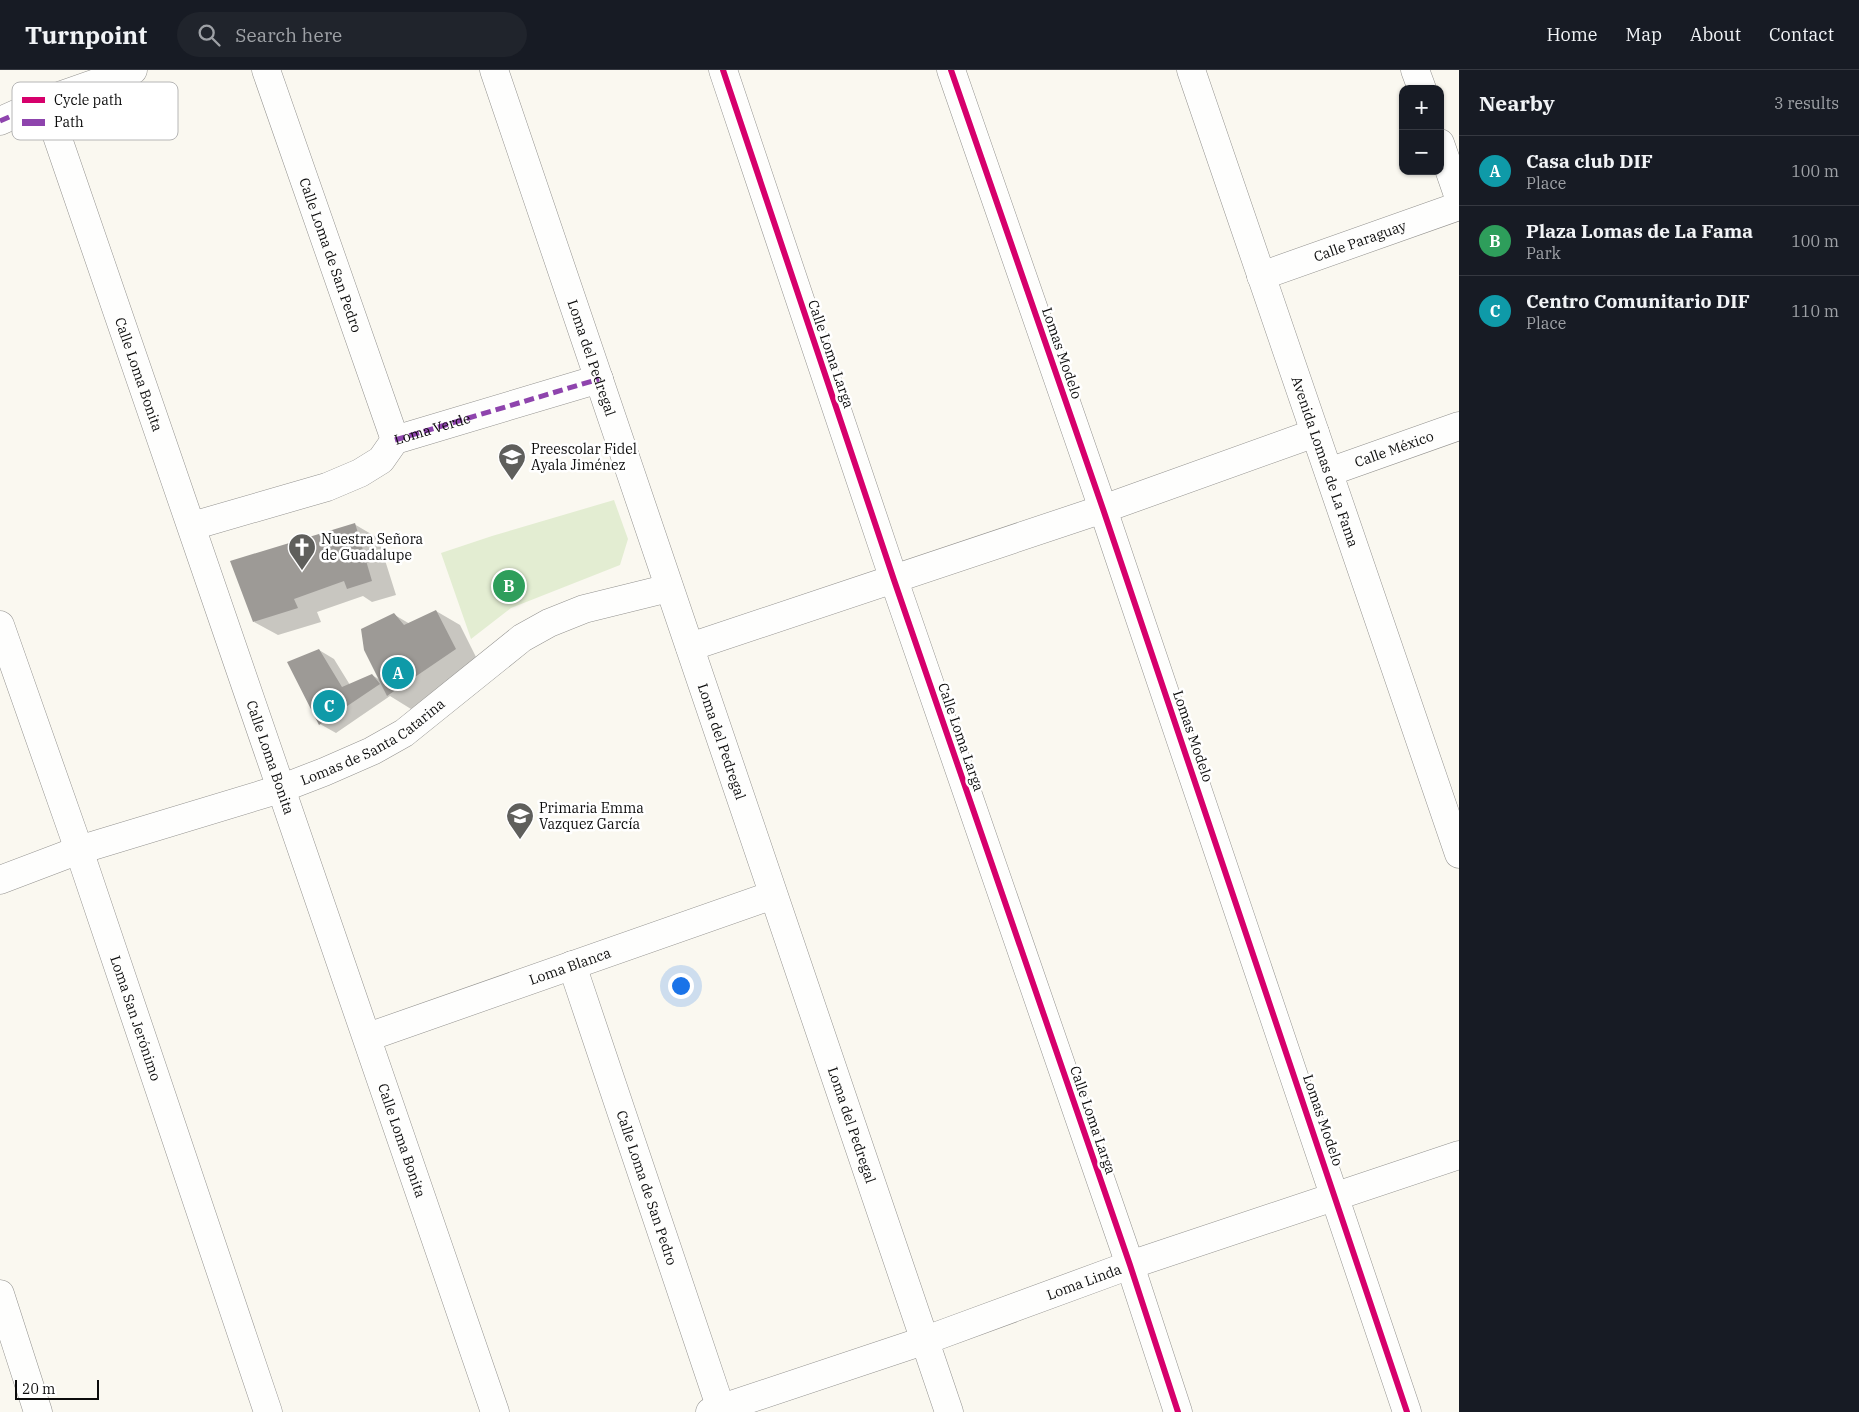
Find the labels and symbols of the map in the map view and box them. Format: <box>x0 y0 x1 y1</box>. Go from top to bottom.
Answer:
legend <box>12 82 178 140</box>
text: Cycle path <box>54 91 123 109</box>
text: Path <box>54 113 84 131</box>
street label: Calle Loma de San Pedro <box>295 175 366 335</box>
street label: Calle Paraguay <box>1311 216 1409 266</box>
street label: Loma del Pedregal <box>564 297 620 418</box>
street label: Calle Loma Larga <box>804 297 858 411</box>
street label: Lomas Modelo <box>1038 305 1086 401</box>
street label: Calle Loma Bonita <box>111 315 167 434</box>
street label: Avenida Lomas de La Fama <box>1287 374 1363 550</box>
street label: Loma Verde <box>392 409 473 449</box>
street label: Calle México <box>1352 427 1436 471</box>
place label: Preescolar Fidel Ayala Jiménez <box>531 440 637 474</box>
school or university icon: Preescolar Fidel Ayala Jiménez <box>497 442 527 481</box>
place label: Nuestra Señora de Guadalupe <box>321 530 424 564</box>
church icon: Nuestra Señora de Guadalupe <box>287 532 317 571</box>
pin: B <box>493 567 525 605</box>
pin: A <box>382 654 414 692</box>
street label: Calle Loma Larga <box>934 680 988 794</box>
street label: Loma del Pedregal <box>694 681 750 802</box>
pin: C <box>313 687 345 725</box>
street label: Lomas Modelo <box>1169 688 1217 784</box>
street label: Lomas de Santa Catarina <box>296 694 448 788</box>
street label: Calle Loma Bonita <box>242 698 298 817</box>
place label: Primaria Emma Vazquez García <box>539 799 644 833</box>
school or university icon: Primaria Emma Vazquez García <box>505 801 535 840</box>
street label: Loma Blanca <box>527 943 614 989</box>
street label: Loma San Jerónimo <box>106 953 165 1083</box>
your location <box>668 973 694 999</box>
street label: Calle Loma Larga <box>1066 1063 1120 1177</box>
street label: Loma del Pedregal <box>824 1064 880 1186</box>
street label: Lomas Modelo <box>1299 1072 1347 1168</box>
street label: Calle Loma Bonita <box>374 1081 430 1200</box>
street label: Calle Loma de San Pedro <box>612 1108 681 1268</box>
street label: Loma Linda <box>1044 1260 1124 1304</box>
scale bar <box>15 1377 99 1400</box>

